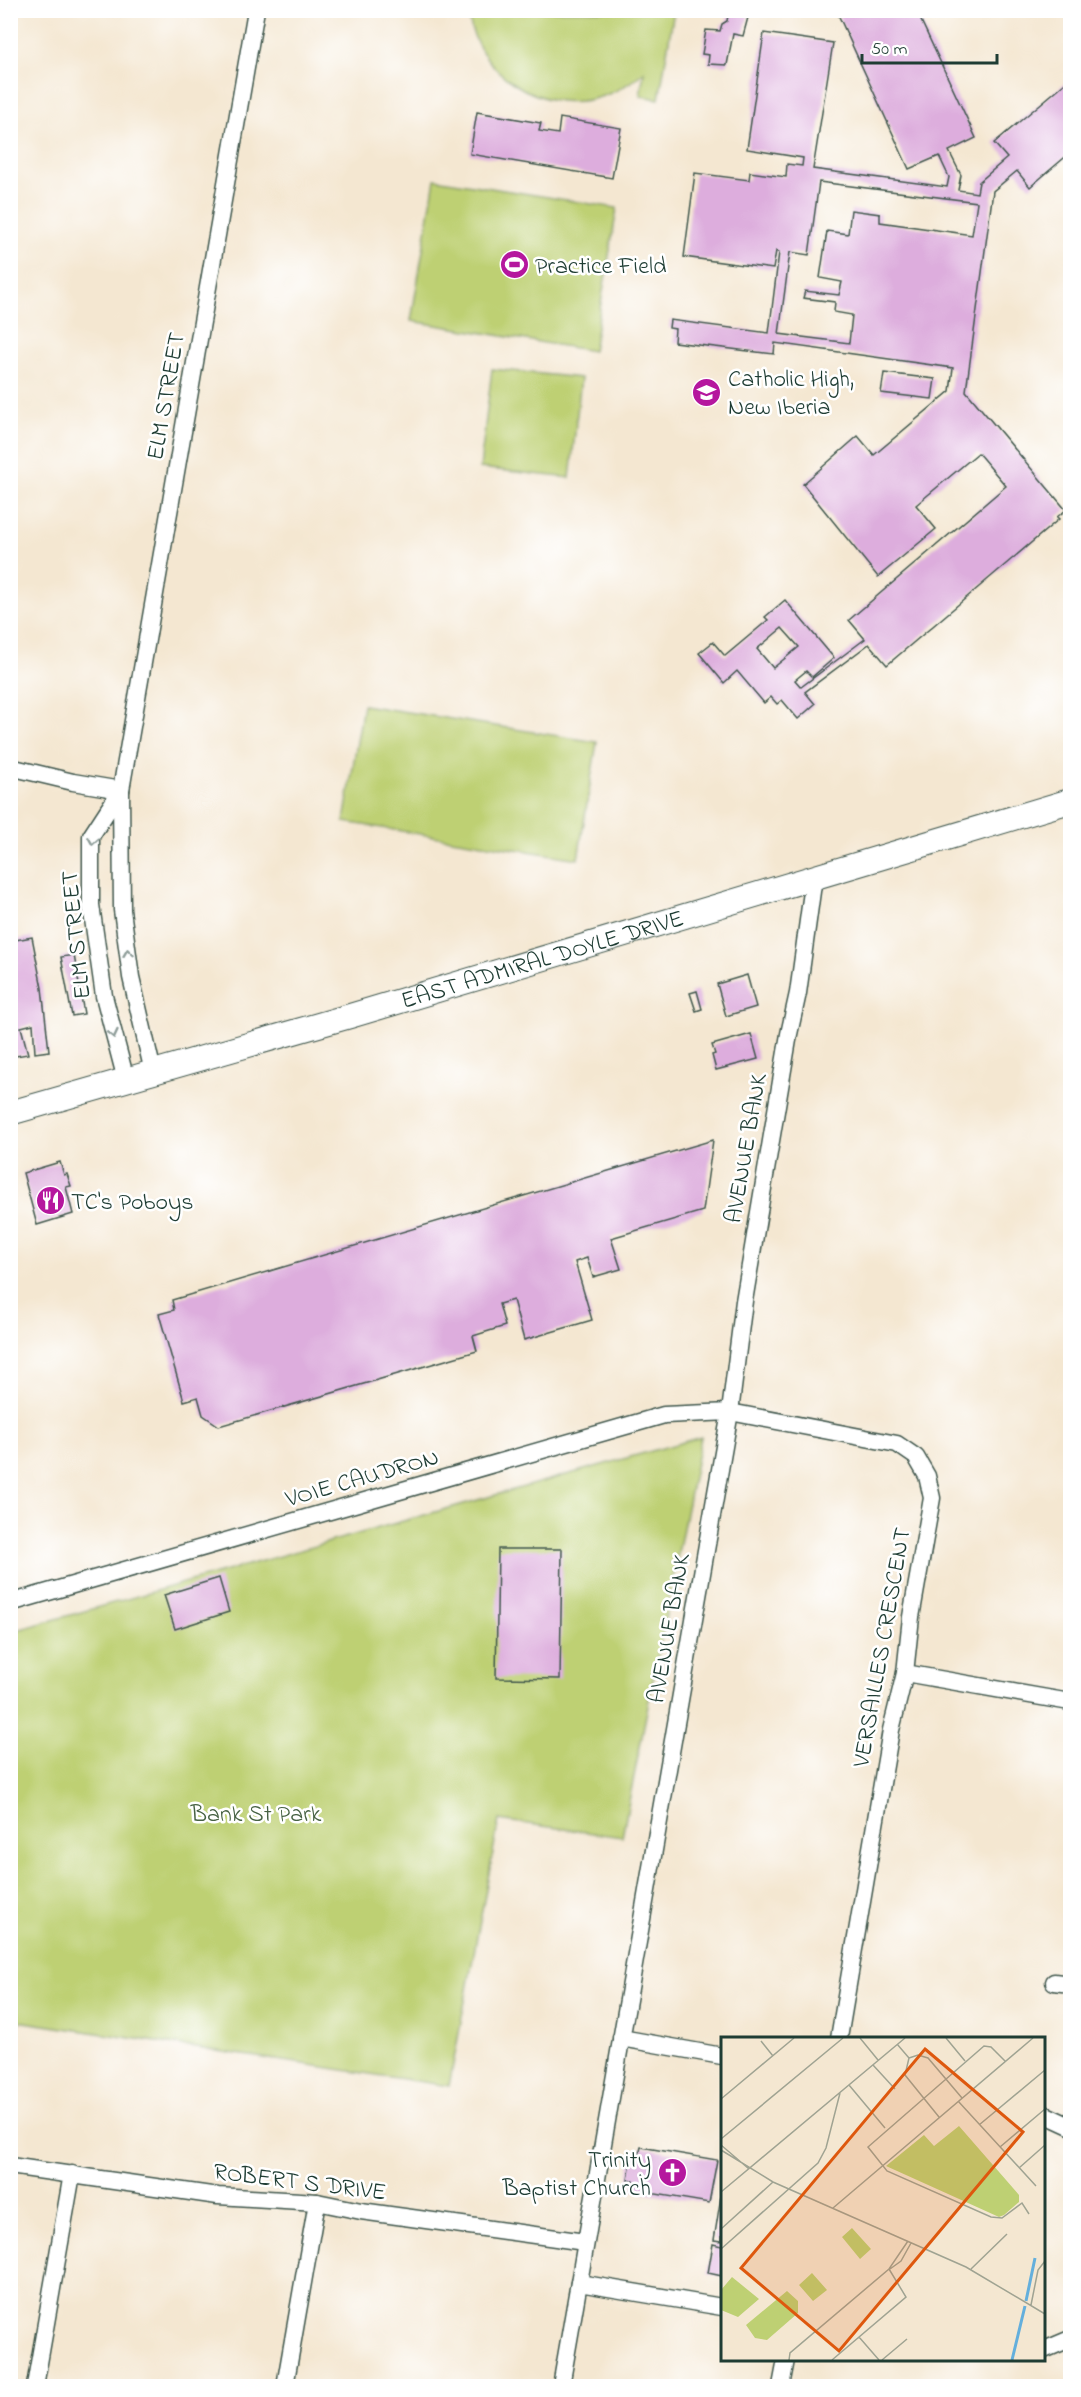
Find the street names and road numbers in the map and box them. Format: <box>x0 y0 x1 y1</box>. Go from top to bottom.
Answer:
street label: ELM STREET <box>139 330 196 463</box>
street label: ELM STREET <box>53 868 102 1001</box>
street label: EAST ADMIRAL DOYLE DRIVE <box>397 902 688 1020</box>
street label: AVENUE BANK <box>717 1071 778 1226</box>
street label: VOIE CAUDRON <box>281 1441 443 1518</box>
street label: VERSAILLES CRESCENT <box>845 1525 922 1771</box>
street label: AVENUE BANK <box>640 1551 701 1706</box>
street label: ROBERT S DRIVE <box>211 2156 388 2211</box>

